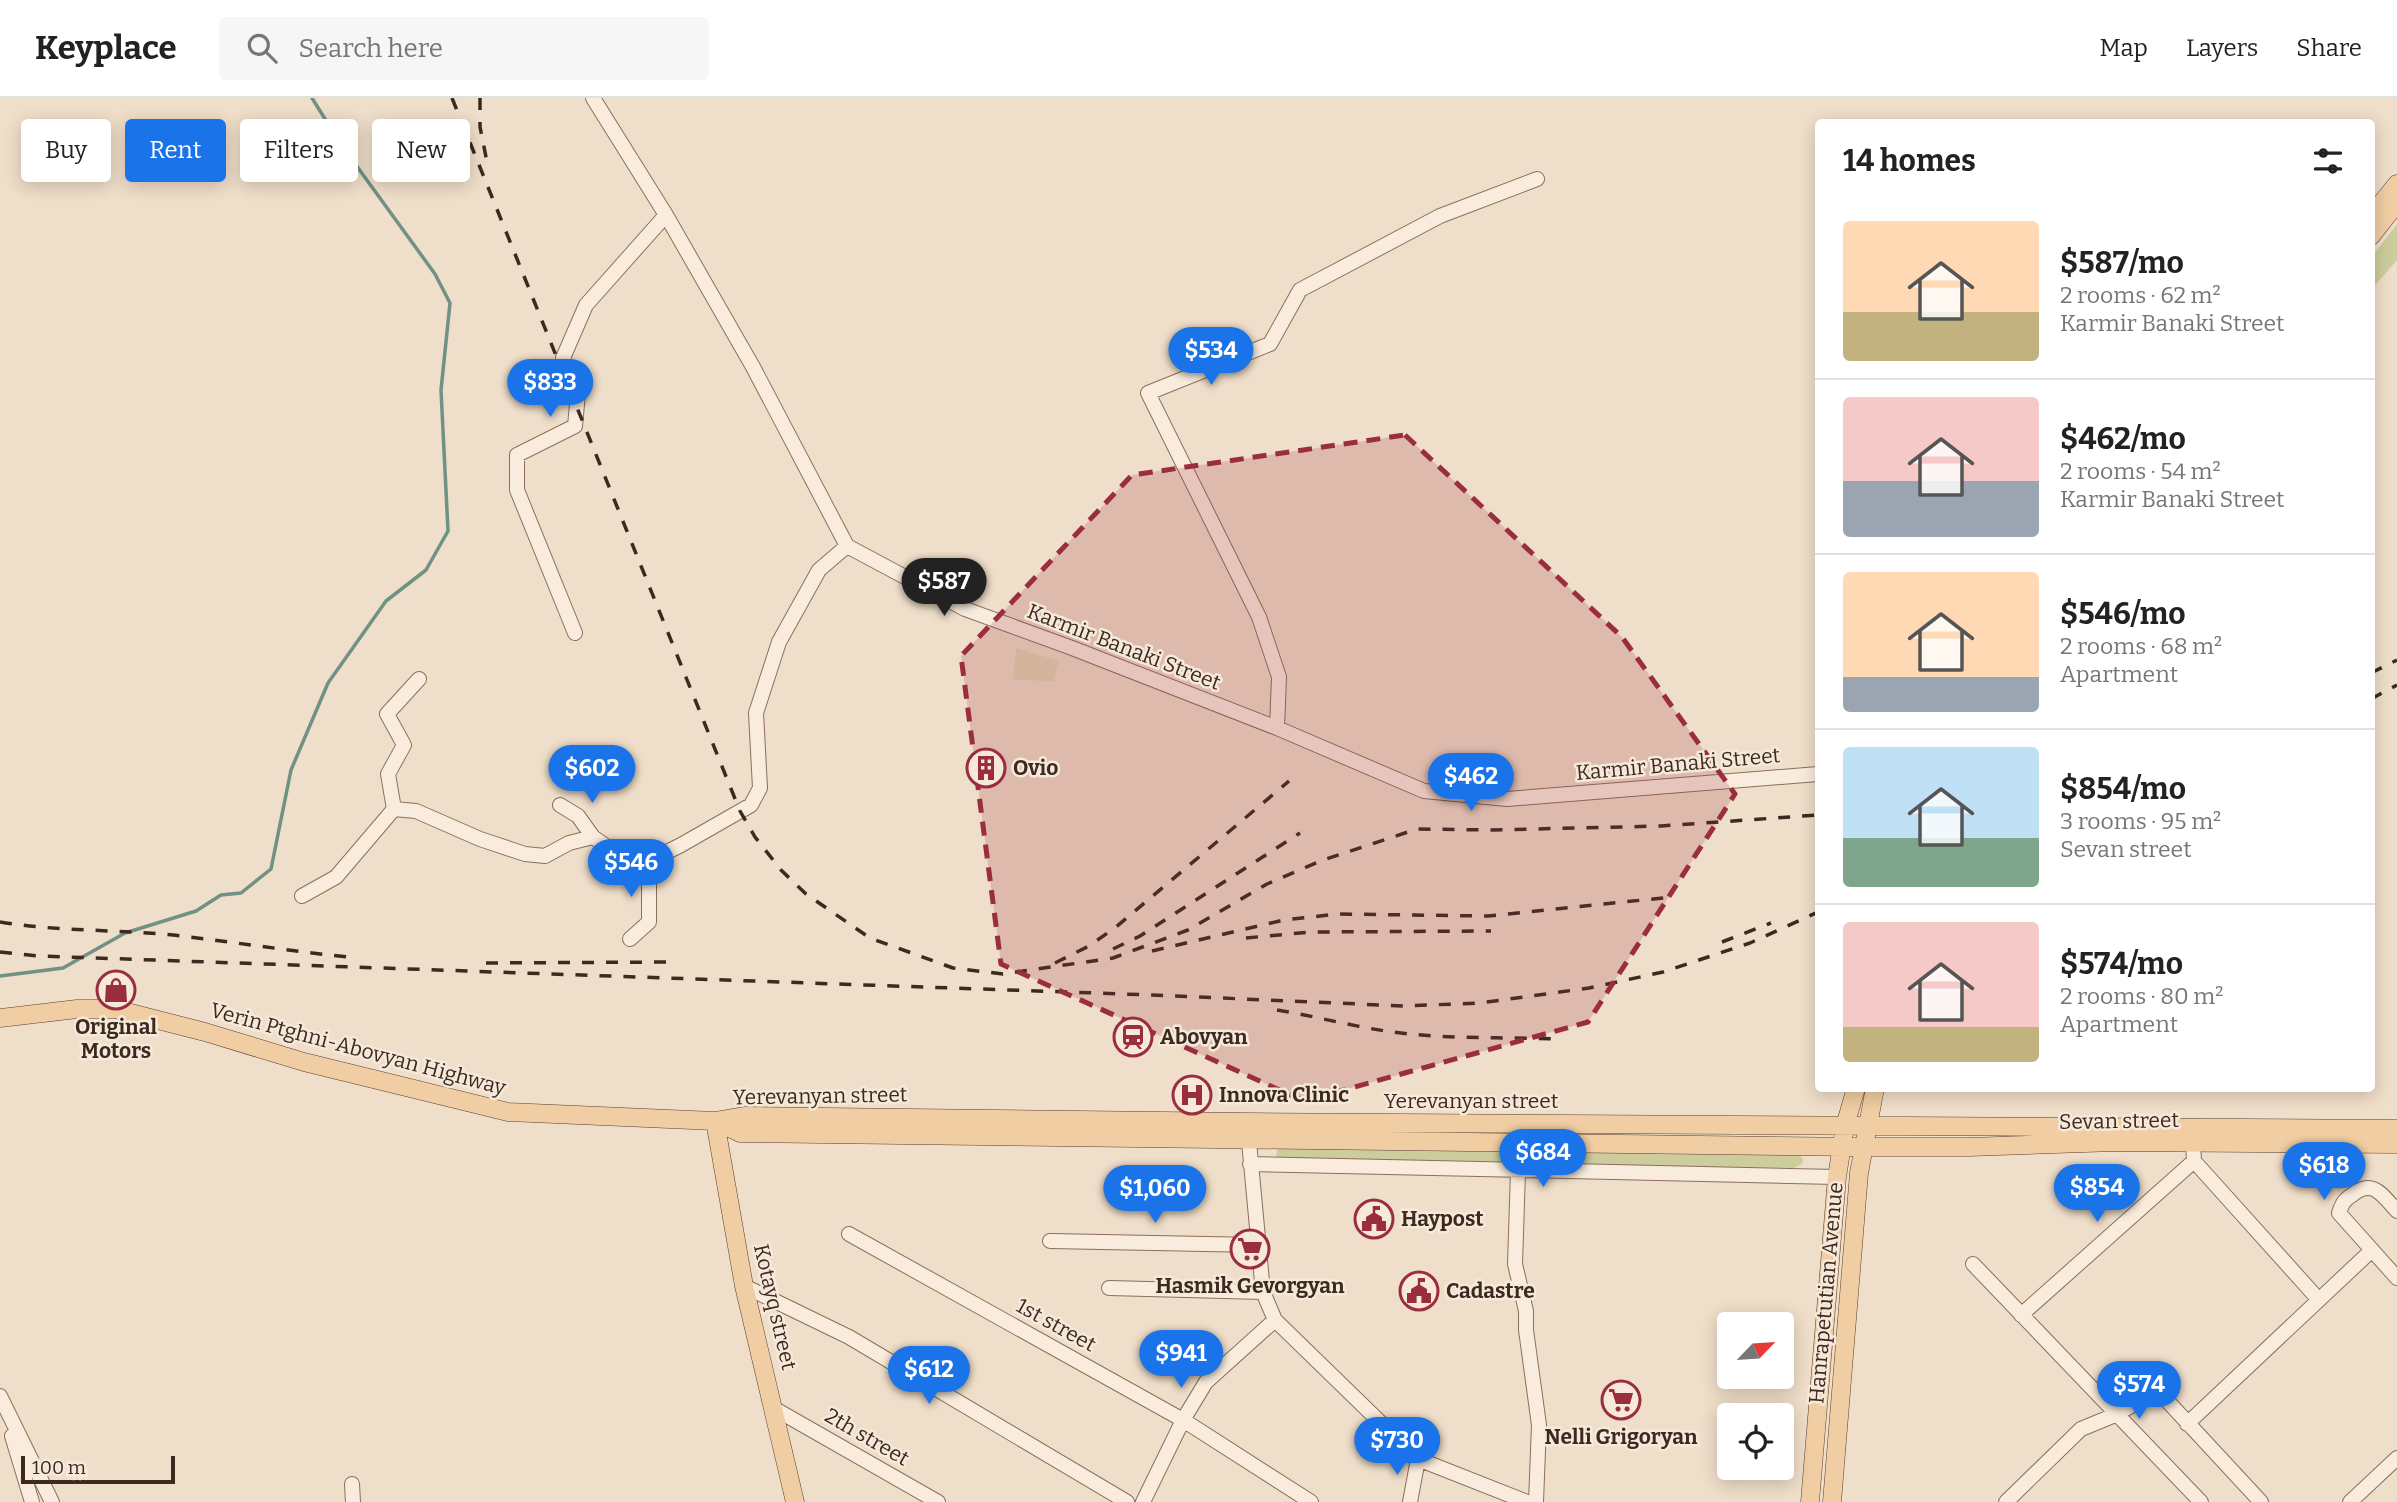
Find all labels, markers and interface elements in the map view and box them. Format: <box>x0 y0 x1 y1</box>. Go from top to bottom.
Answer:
search box <box>219 17 709 80</box>
text: Keyplace <box>35 28 177 68</box>
icon: search <box>243 29 281 67</box>
text: Search here <box>299 33 443 64</box>
text: Map <box>2100 34 2148 62</box>
text: Layers <box>2186 34 2258 62</box>
text: Share <box>2296 34 2362 62</box>
chip: Buy <box>21 119 111 182</box>
chip: Rent <box>125 119 226 182</box>
chip: Filters <box>240 119 358 182</box>
chip: New <box>372 119 470 182</box>
icon: filters <box>2309 142 2347 180</box>
text: 14 homes <box>1843 143 1976 179</box>
text: $587/mo <box>2060 245 2184 281</box>
icon: home <box>1899 249 1983 333</box>
text: 2 rooms · 62 m² <box>2060 281 2221 309</box>
text: Karmir Banaki Street <box>2060 309 2284 337</box>
pin: $534 <box>1170 328 1252 387</box>
text: $534 <box>1184 336 1238 364</box>
pin: $833 <box>509 360 591 419</box>
text: $833 <box>523 368 577 396</box>
text: $462/mo <box>2060 421 2186 457</box>
icon: home <box>1899 425 1983 509</box>
text: 2 rooms · 54 m² <box>2060 457 2221 485</box>
text: Karmir Banaki Street <box>2060 485 2284 513</box>
pin: $587 <box>903 559 985 618</box>
text: $587 <box>918 567 970 595</box>
text: $546/mo <box>2060 596 2186 632</box>
street label: Karmir Banaki Street <box>1024 598 1225 696</box>
icon: home <box>1899 600 1983 684</box>
text: 2 rooms · 68 m² <box>2060 632 2222 660</box>
text: Apartment <box>2060 660 2178 688</box>
street label: Karmir Banaki Street <box>1575 742 1782 786</box>
pin: $602 <box>551 746 633 805</box>
building icon: Ovio <box>965 747 1007 789</box>
text: $602 <box>564 754 620 782</box>
pin: $462 <box>1430 754 1512 813</box>
place label: Ovio <box>1013 755 1058 781</box>
text: $462 <box>1444 762 1498 790</box>
text: $854/mo <box>2060 771 2186 807</box>
icon: home <box>1899 775 1983 859</box>
text: 3 rooms · 95 m² <box>2060 807 2221 835</box>
text: Sevan street <box>2060 835 2191 863</box>
pin: $546 <box>590 840 672 899</box>
text: $546 <box>604 848 658 876</box>
text: $574/mo <box>2060 946 2183 982</box>
icon: home <box>1899 950 1983 1034</box>
shop icon: Original Motors <box>95 969 137 1011</box>
text: 2 rooms · 80 m² <box>2060 982 2223 1010</box>
street label: Verin Ptghni-Abovyan Highway <box>207 997 509 1101</box>
text: Apartment <box>2060 1010 2178 1038</box>
place label: Original Motors <box>75 1014 157 1064</box>
station icon: Abovyan <box>1112 1016 1154 1058</box>
place label: Abovyan <box>1160 1024 1248 1050</box>
hospital icon: Innova Clinic <box>1171 1074 1213 1116</box>
street label: Yerevanyan street <box>732 1081 908 1111</box>
place label: Innova Clinic <box>1219 1082 1349 1108</box>
street label: Yerevanyan street <box>1384 1088 1559 1114</box>
street label: Sevan street <box>2059 1107 2180 1135</box>
pin: $684 <box>1502 1130 1584 1189</box>
text: $684 <box>1515 1138 1571 1166</box>
pin: $618 <box>2283 1142 2365 1202</box>
text: $618 <box>2298 1151 2350 1179</box>
pin: $854 <box>2056 1164 2138 1224</box>
pin: $1,060 <box>1098 1166 1212 1225</box>
text: $854 <box>2070 1173 2124 1201</box>
text: $1,060 <box>1119 1174 1191 1202</box>
street label: Hanrapetutian Avenue <box>1803 1181 1849 1405</box>
public building icon: Haypost <box>1353 1198 1395 1240</box>
place label: Haypost <box>1401 1206 1484 1232</box>
supermarket icon: Hasmik Gevorgyan <box>1229 1228 1271 1270</box>
street label: Kotayq street <box>748 1242 802 1373</box>
public building icon: Cadastre <box>1398 1270 1440 1312</box>
place label: Hasmik Gevorgyan <box>1155 1273 1345 1299</box>
place label: Cadastre <box>1446 1278 1535 1304</box>
street label: 1st street <box>1011 1292 1101 1358</box>
north arrow <box>1717 1312 1794 1390</box>
map controls <box>1717 1312 1794 1480</box>
pin: $941 <box>1140 1330 1222 1390</box>
text: $941 <box>1155 1339 1207 1367</box>
pin: $612 <box>888 1346 970 1406</box>
text: $612 <box>904 1355 954 1383</box>
pin: $574 <box>2098 1362 2180 1421</box>
text: $574 <box>2113 1370 2165 1398</box>
supermarket icon: Nelli Grigoryan <box>1600 1379 1642 1421</box>
street label: 2th street <box>820 1402 914 1472</box>
button: locate <box>1717 1403 1794 1480</box>
pin: $730 <box>1356 1418 1438 1477</box>
place label: Nelli Grigoryan <box>1544 1424 1698 1450</box>
text: $730 <box>1370 1426 1424 1454</box>
scale bar <box>21 1453 175 1485</box>
text: 100 m <box>32 1456 86 1479</box>

